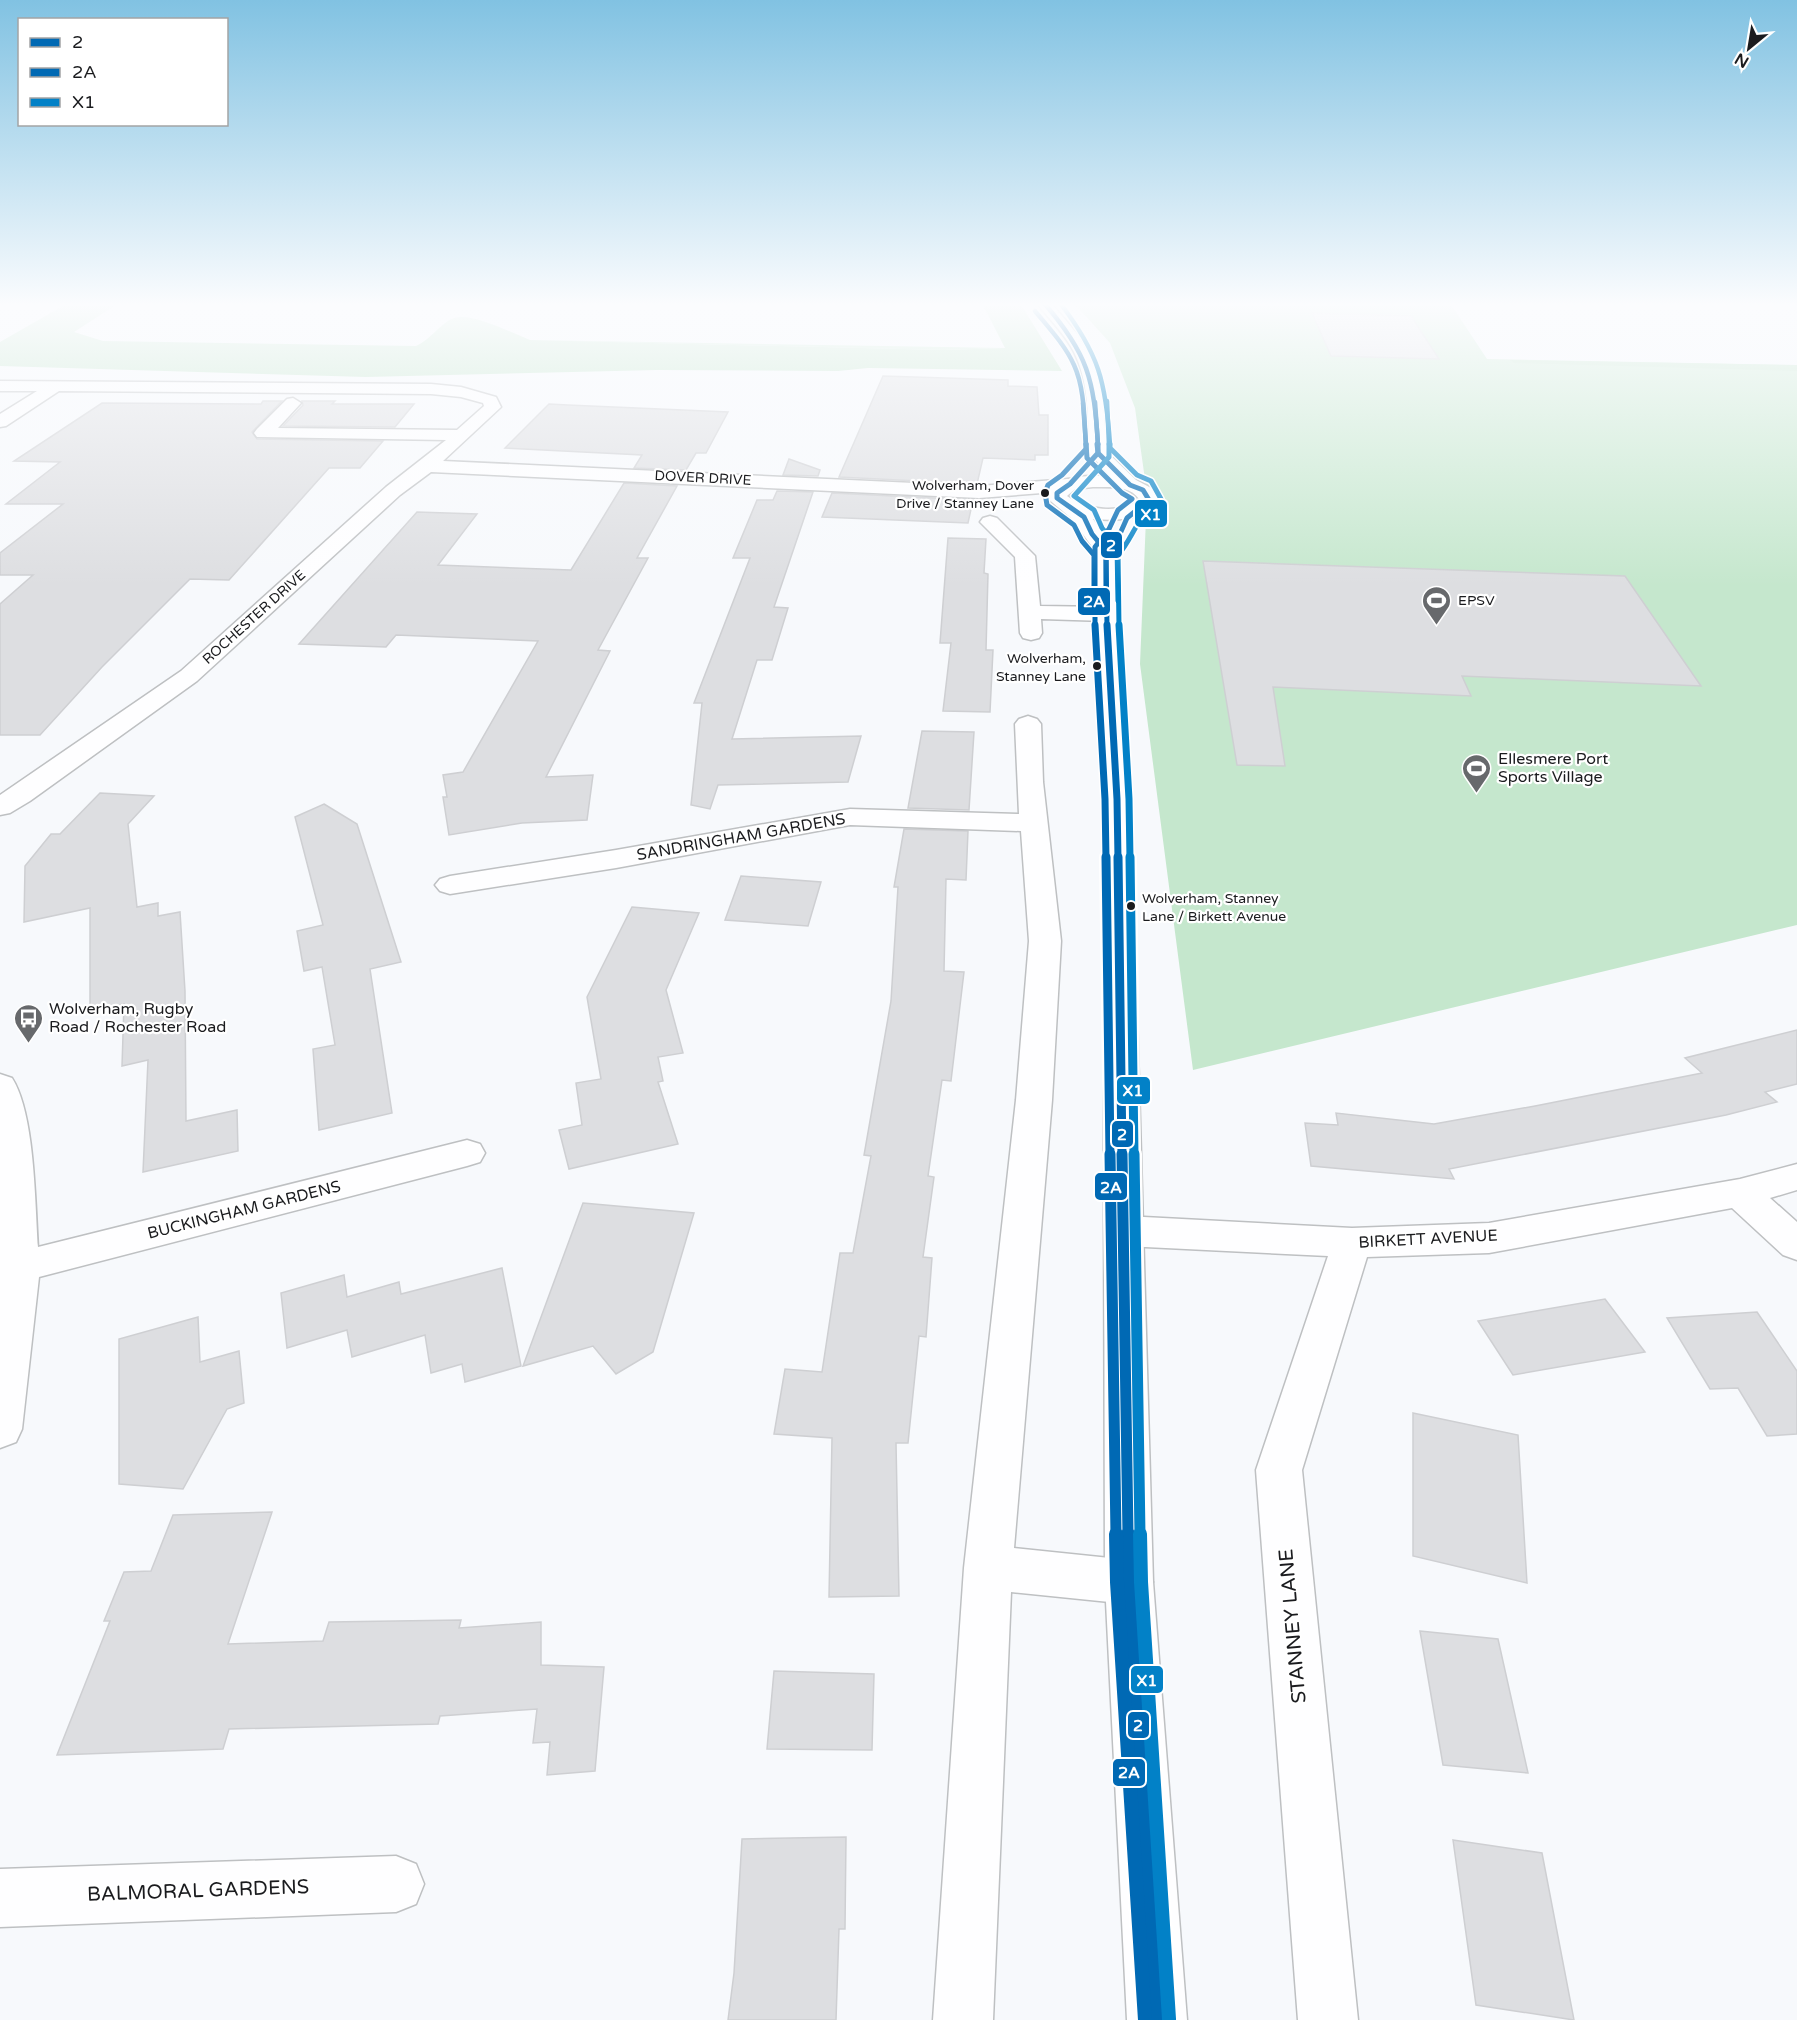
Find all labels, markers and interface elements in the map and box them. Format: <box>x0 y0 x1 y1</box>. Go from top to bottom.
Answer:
legend <box>18 18 228 126</box>
north arrow <box>1719 18 1779 78</box>
text: 2 <box>72 31 83 53</box>
text: N <box>1731 48 1753 72</box>
text: 2A <box>72 61 97 83</box>
text: X1 <box>72 91 95 113</box>
street label: DOVER DRIVE <box>654 467 752 489</box>
place label: Wolverham, Dover Drive / Stanney Lane <box>896 477 1035 512</box>
marker: Wolverham, Dover Drive / Stanney Lane <box>1039 487 1051 499</box>
line badge: X1 <box>1134 499 1168 528</box>
text: X1 <box>1141 505 1161 525</box>
line badge: 2 <box>1100 531 1123 559</box>
text: 2 <box>1106 536 1116 556</box>
street label: ROCHESTER DRIVE <box>199 566 309 668</box>
sports icon: EPSV <box>1421 584 1453 626</box>
line badge: 2A <box>1077 587 1111 616</box>
text: 2A <box>1083 592 1105 612</box>
place label: EPSV <box>1458 592 1495 609</box>
place label: Wolverham, Stanney Lane <box>996 650 1086 685</box>
marker: Wolverham, Stanney Lane <box>1091 660 1103 672</box>
place label: Ellesmere Port Sports Village <box>1498 749 1608 787</box>
sports icon: Ellesmere Port Sports Village <box>1461 752 1493 794</box>
street label: SANDRINGHAM GARDENS <box>635 809 847 865</box>
place label: Wolverham, Stanney Lane / Birkett Avenue <box>1142 890 1286 925</box>
marker: Wolverham, Stanney Lane / Birkett Avenue <box>1125 900 1137 912</box>
place label: Wolverham, Rugby Road / Rochester Road <box>49 999 226 1037</box>
bus stop icon: Wolverham, Rugby Road / Rochester Road <box>12 1002 44 1044</box>
line badge: X1 <box>1116 1076 1151 1105</box>
text: X1 <box>1123 1081 1143 1101</box>
line badge: 2 <box>1111 1120 1134 1148</box>
text: 2 <box>1117 1125 1127 1145</box>
line badge: 2A <box>1094 1172 1128 1201</box>
street label: BUCKINGHAM GARDENS <box>145 1176 343 1244</box>
text: 2A <box>1100 1178 1122 1198</box>
street label: BIRKETT AVENUE <box>1358 1225 1498 1253</box>
street label: STANNEY LANE <box>1274 1548 1312 1704</box>
line badge: X1 <box>1130 1665 1164 1694</box>
text: X1 <box>1137 1671 1157 1691</box>
line badge: 2 <box>1127 1711 1150 1739</box>
text: 2 <box>1133 1716 1143 1736</box>
line badge: 2A <box>1112 1758 1146 1787</box>
text: 2A <box>1118 1763 1140 1783</box>
street label: BALMORAL GARDENS <box>87 1875 309 1907</box>

